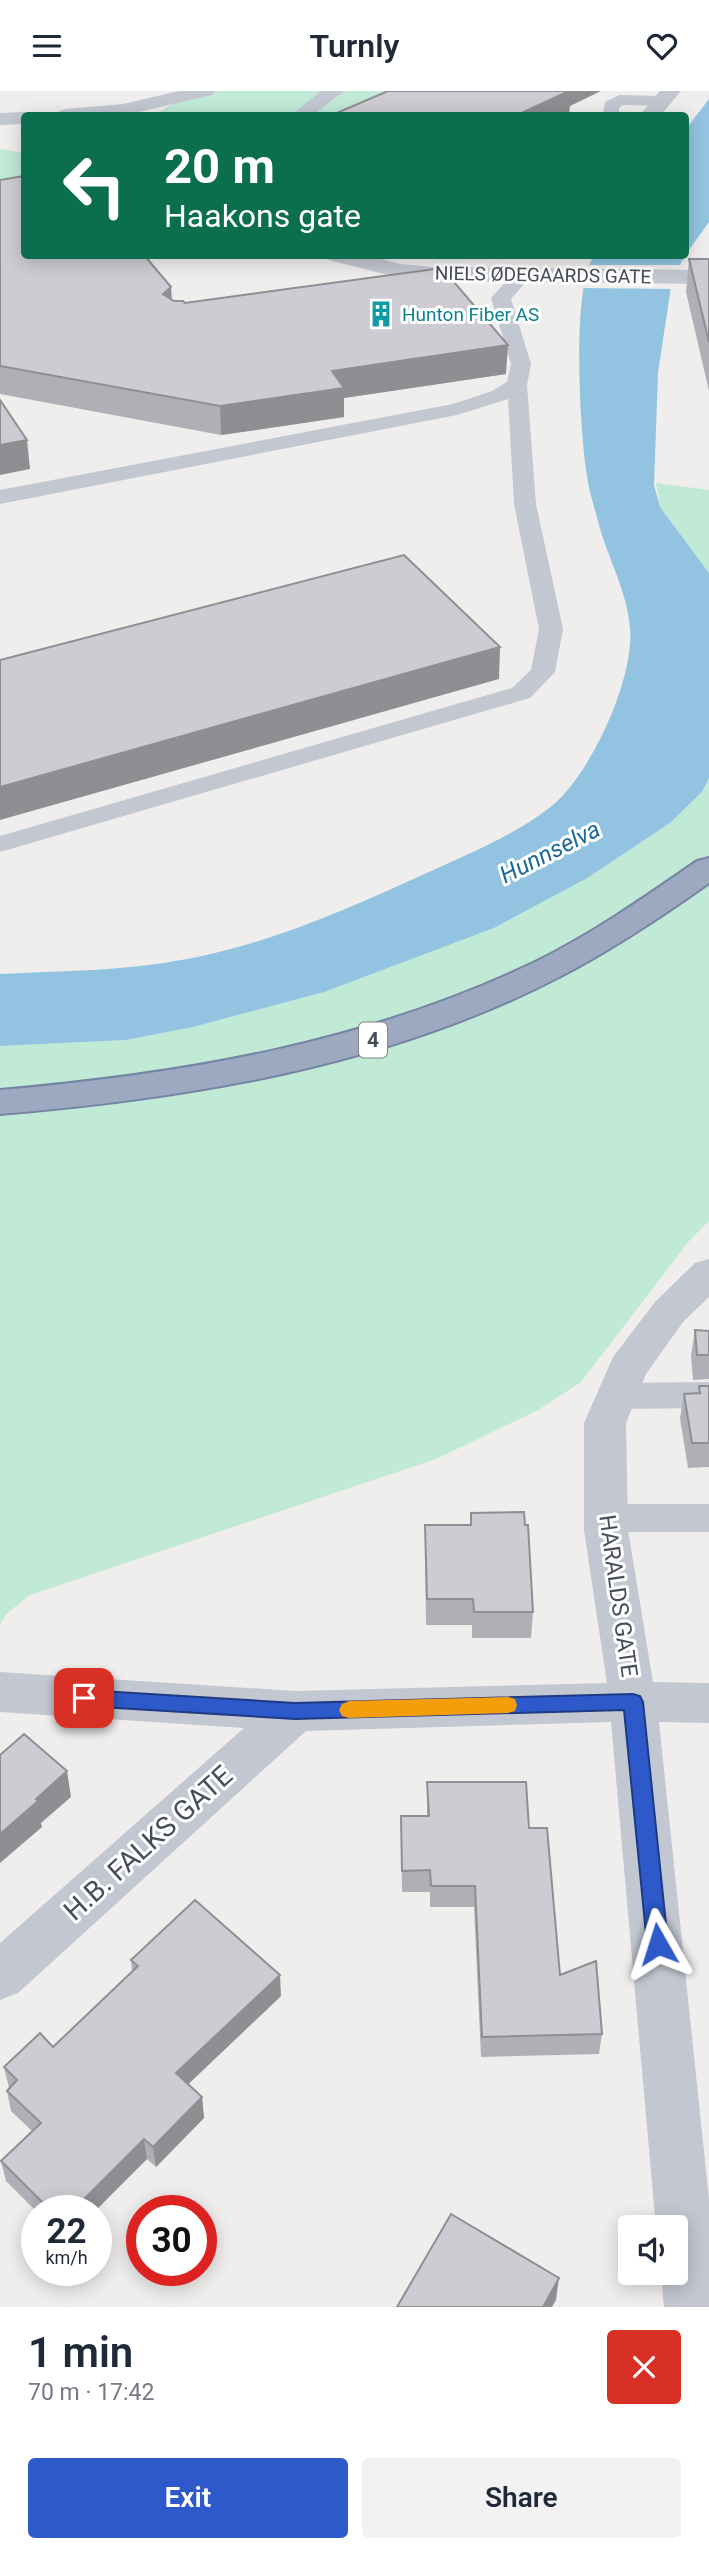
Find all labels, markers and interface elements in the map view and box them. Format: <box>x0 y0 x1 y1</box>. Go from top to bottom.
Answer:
icon: menu <box>28 27 66 65</box>
text: Turnly <box>310 27 399 65</box>
icon: heart <box>643 27 681 65</box>
text: 20 m <box>164 138 275 195</box>
icon: left <box>49 140 140 231</box>
text: Haakons gate <box>164 197 361 235</box>
street label: NIELS ØDEGAARDS GATE <box>435 262 652 288</box>
building icon: Hunton Fiber AS <box>366 299 396 329</box>
place label: Hunton Fiber AS <box>402 303 539 326</box>
water label: Hunnselva <box>495 815 605 889</box>
road number: 4 <box>359 1023 387 1058</box>
street label: HARALDS GATE <box>593 1513 643 1679</box>
pin <box>54 1668 114 1728</box>
icon: arrive <box>65 1679 103 1717</box>
street label: H.B. FALKS GATE <box>57 1759 239 1927</box>
position arrow <box>621 1907 695 1981</box>
speed limit sign: 30 <box>126 2195 217 2286</box>
text: 22 <box>46 2211 87 2252</box>
map controls <box>618 2215 688 2285</box>
button: sound <box>618 2215 688 2285</box>
text: km/h <box>45 2247 88 2268</box>
text: 1 min <box>28 2328 133 2377</box>
button: close <box>607 2330 681 2404</box>
text: 70 m · 17:42 <box>28 2379 154 2406</box>
button: Exit <box>28 2458 348 2538</box>
button: Share <box>362 2458 681 2538</box>

